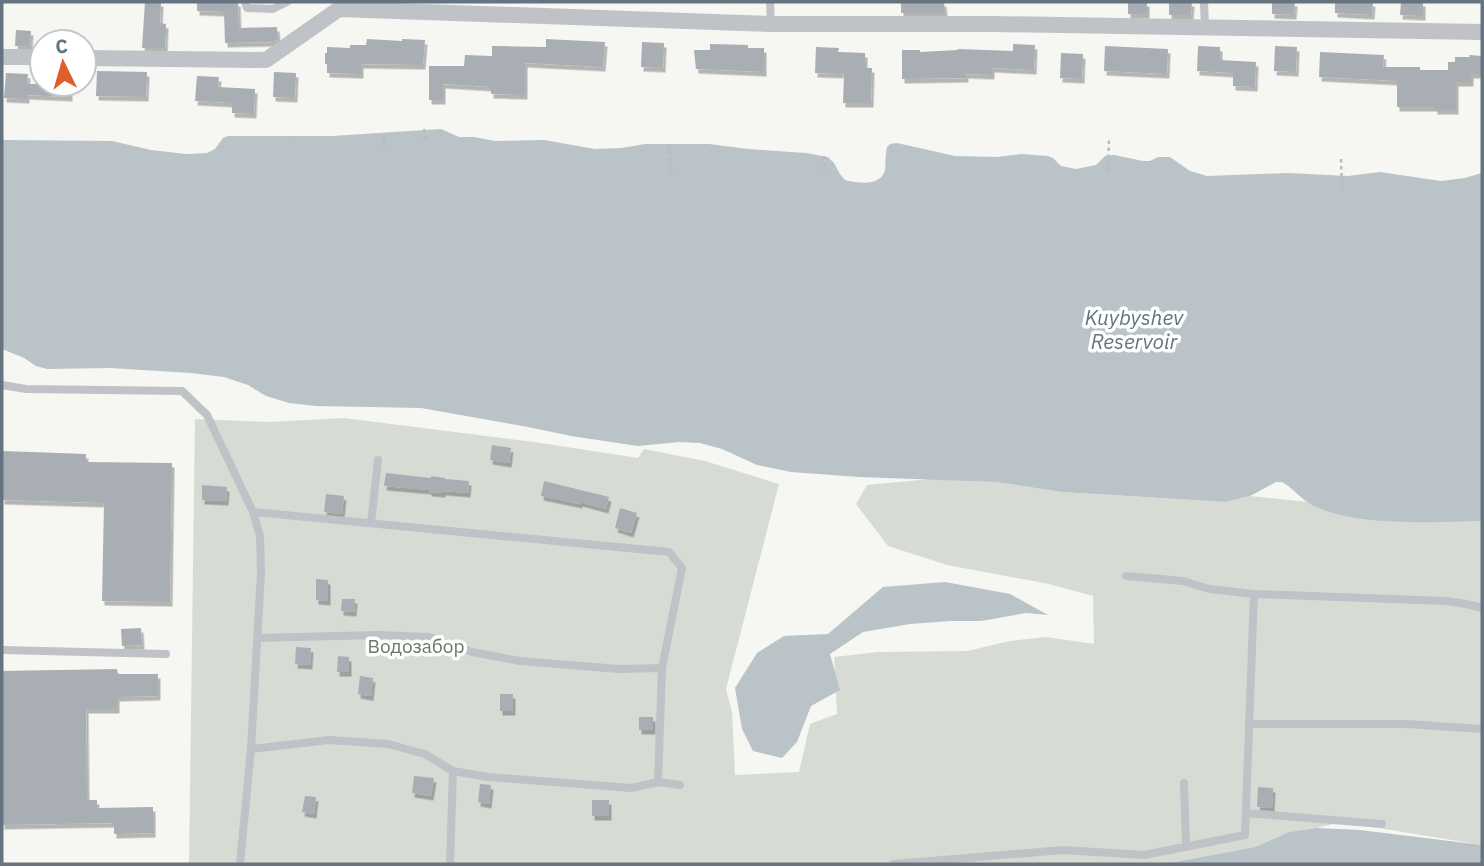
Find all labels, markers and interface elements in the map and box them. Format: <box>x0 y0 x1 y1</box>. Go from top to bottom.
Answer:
north arrow <box>28 28 98 98</box>
text: С <box>54 34 69 59</box>
water label: Kuybyshev Reservoir <box>1085 303 1184 355</box>
park label: Водозабор <box>368 634 464 658</box>

